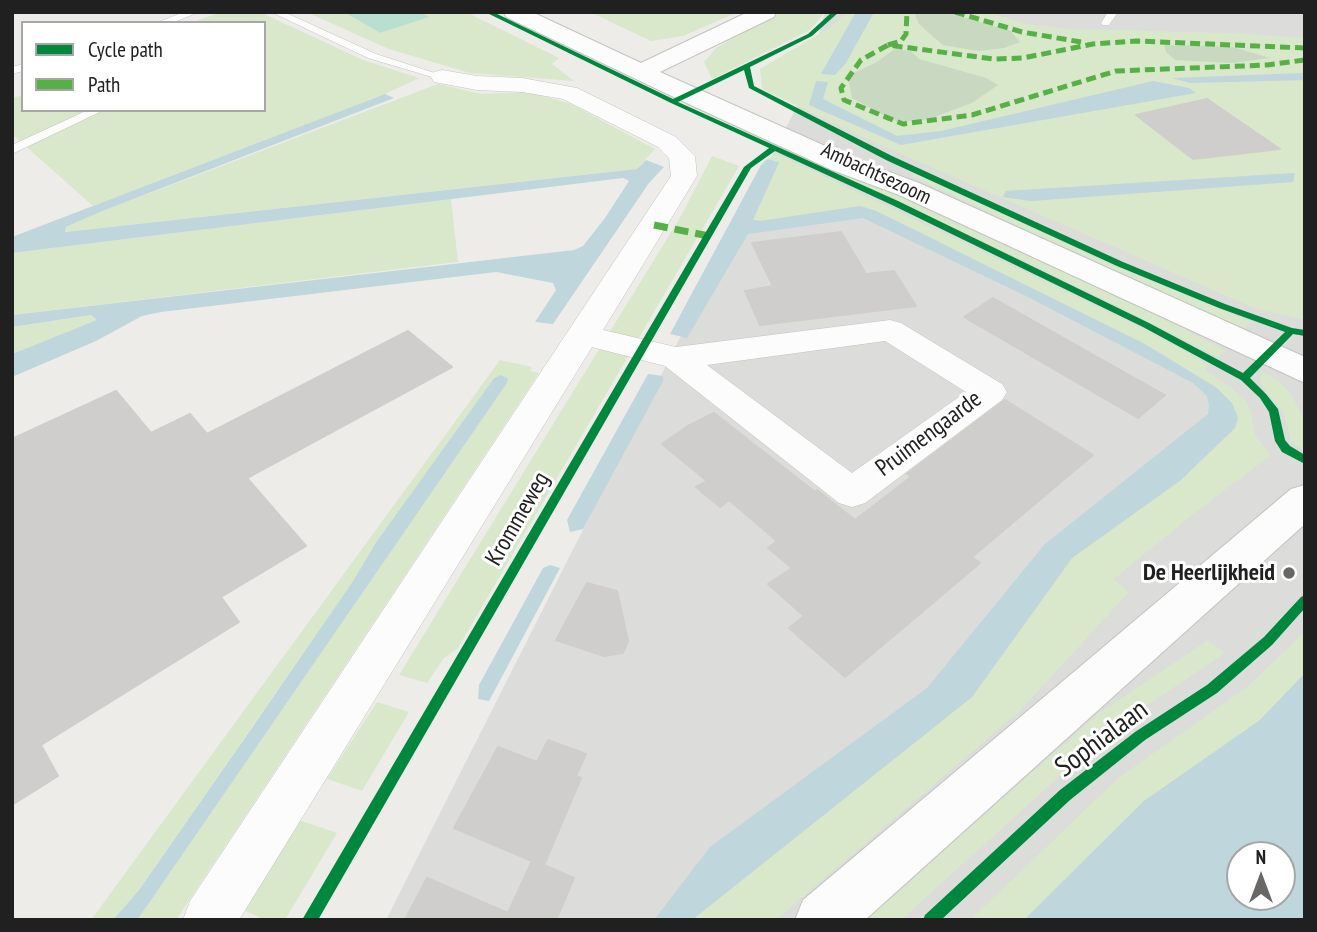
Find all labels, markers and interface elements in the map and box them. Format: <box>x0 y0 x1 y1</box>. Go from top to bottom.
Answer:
legend <box>21 21 266 112</box>
text: Cycle path <box>88 36 163 63</box>
text: Path <box>88 71 120 98</box>
street label: Ambachtsezoom <box>817 138 935 210</box>
street label: Pruimengaarde <box>870 385 988 483</box>
street label: Krommeweg <box>480 467 556 571</box>
place label: De Heerlijkheid <box>1143 559 1275 587</box>
marker: De Heerlijkheid <box>1281 565 1297 581</box>
street label: Sophialaan <box>1049 693 1155 785</box>
north arrow <box>1226 841 1296 911</box>
text: N <box>1256 845 1266 869</box>

